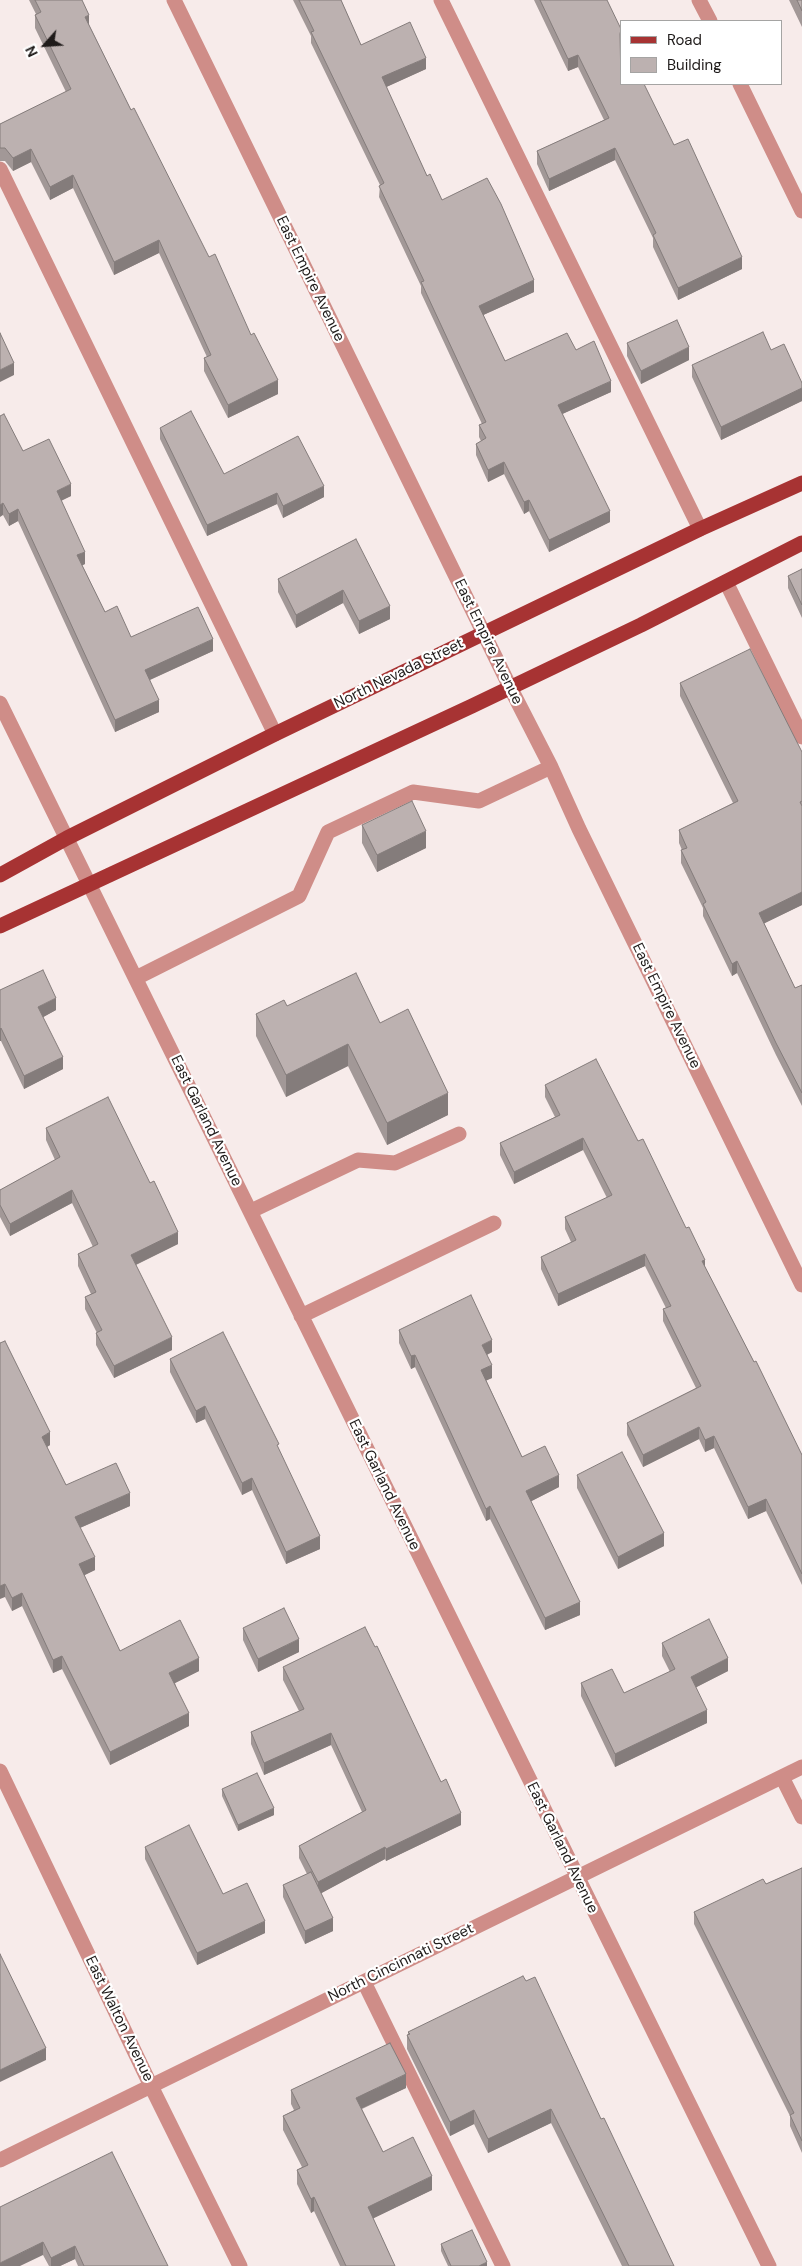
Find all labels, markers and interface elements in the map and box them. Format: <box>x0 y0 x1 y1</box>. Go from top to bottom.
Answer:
north arrow <box>20 20 70 70</box>
legend <box>620 20 782 85</box>
text: Road <box>667 30 702 50</box>
text: N <box>21 43 42 60</box>
text: Building <box>667 55 722 75</box>
street label: East Empire Avenue <box>272 213 348 345</box>
street label: East Empire Avenue <box>450 576 526 708</box>
street label: North Nevada Street <box>331 635 467 713</box>
street label: East Empire Avenue <box>628 940 704 1072</box>
street label: East Garland Avenue <box>167 1053 245 1189</box>
street label: East Garland Avenue <box>345 1417 423 1553</box>
street label: East Garland Avenue <box>523 1780 601 1916</box>
street label: North Cincinnati Street <box>325 1920 477 2006</box>
street label: East Walton Avenue <box>81 1953 157 2085</box>

